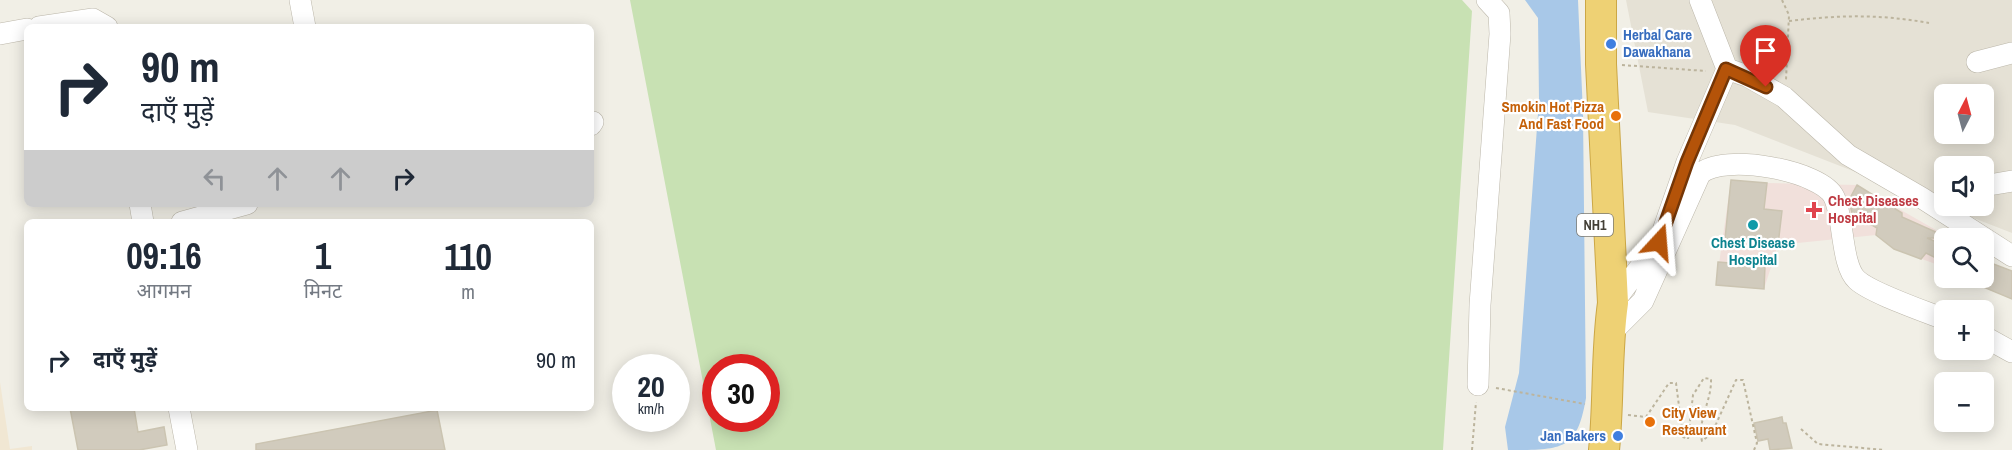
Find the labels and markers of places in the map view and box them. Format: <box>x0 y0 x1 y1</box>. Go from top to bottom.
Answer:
place label: Herbal Care Dawakhana <box>1623 24 1692 62</box>
pin <box>1740 25 1791 87</box>
marker: Herbal Care Dawakhana <box>1604 37 1618 51</box>
place label: Smokin Hot Pizza And Fast Food <box>1501 96 1604 134</box>
marker: Smokin Hot Pizza And Fast Food <box>1609 109 1623 123</box>
place label: Chest Diseases Hospital <box>1828 190 1919 228</box>
marker: Chest Diseases Hospital <box>1805 201 1823 219</box>
marker: Chest Disease Hospital <box>1746 218 1760 232</box>
place label: Chest Disease Hospital <box>1711 232 1795 270</box>
place label: City View Restaurant <box>1662 402 1726 440</box>
marker: City View Restaurant <box>1643 415 1657 429</box>
place label: Jan Bakers <box>1540 425 1606 446</box>
marker: Jan Bakers <box>1611 429 1625 443</box>

